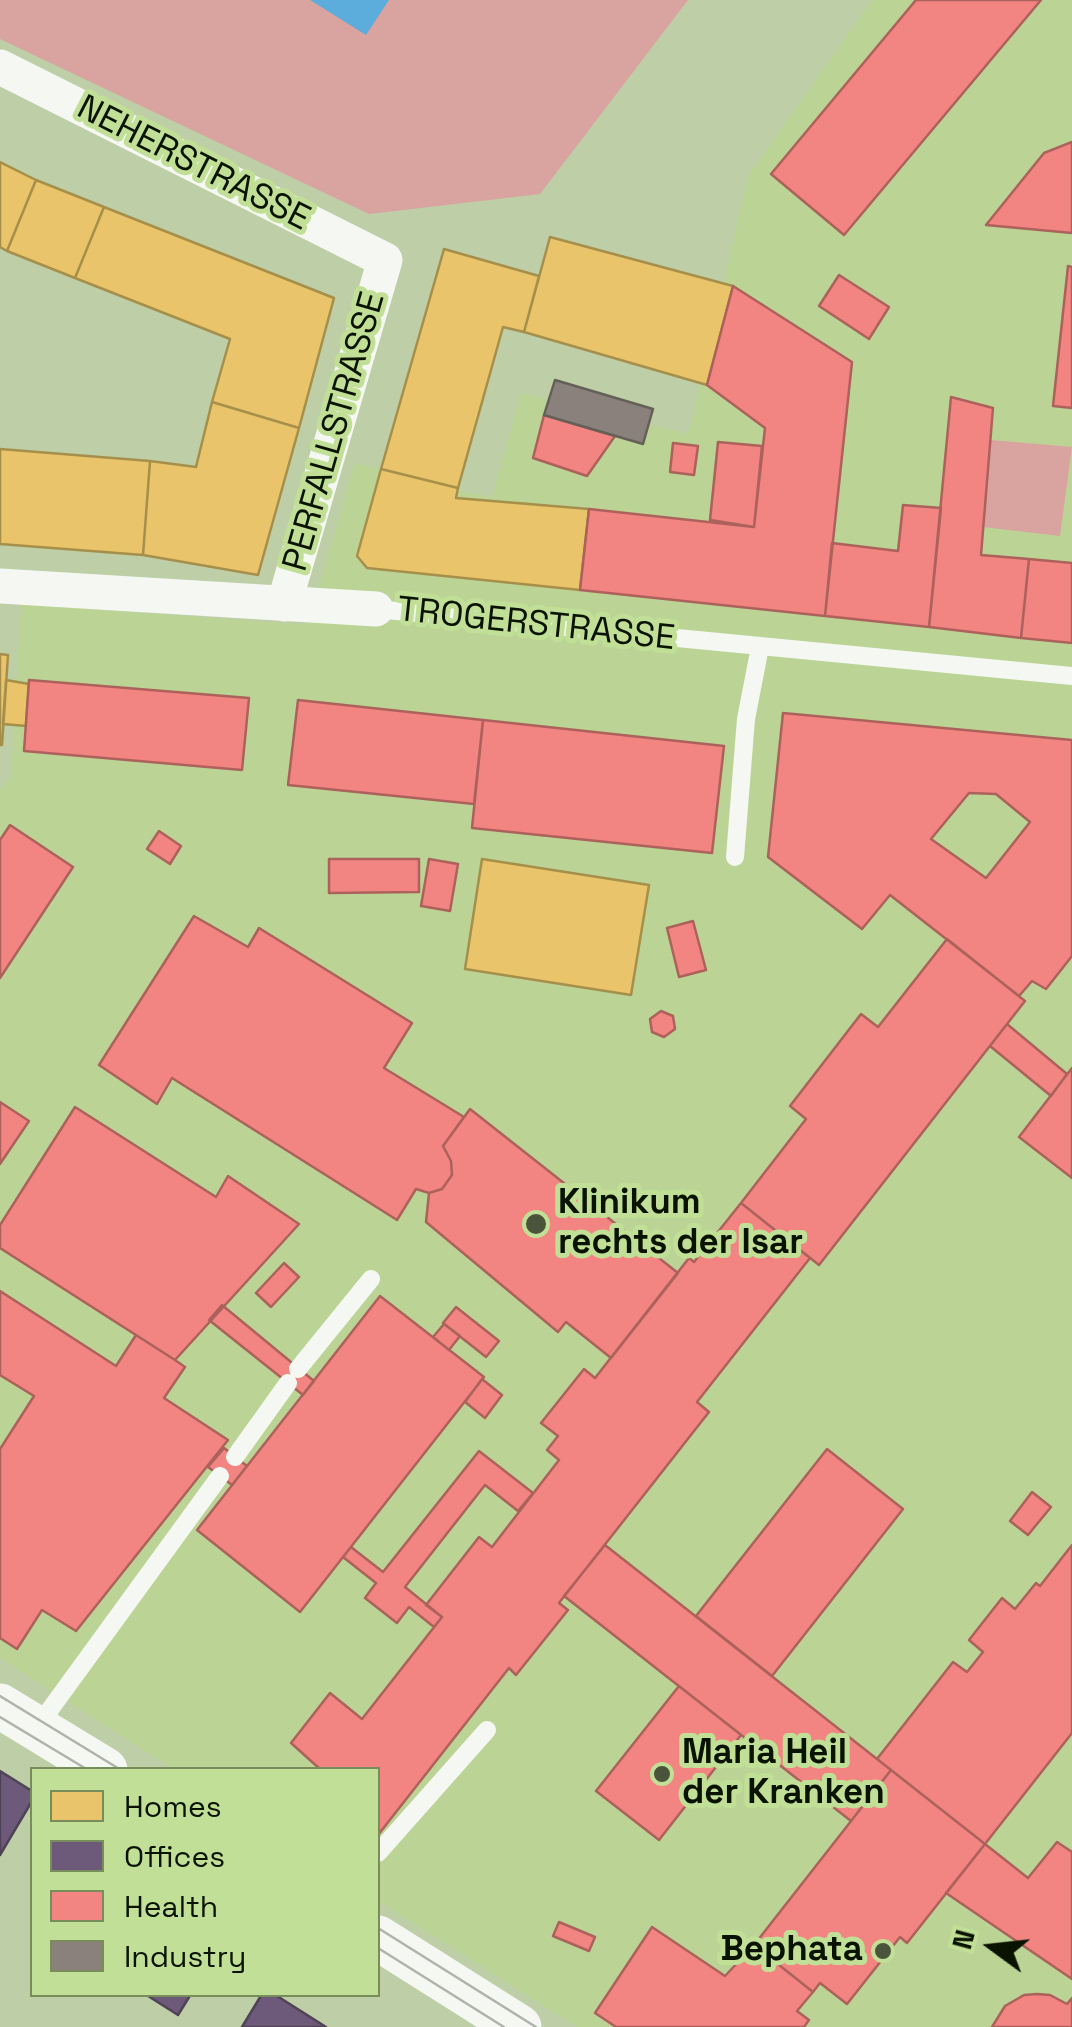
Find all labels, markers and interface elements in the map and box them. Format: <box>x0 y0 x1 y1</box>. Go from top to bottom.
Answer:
street label: NEHERSTRASSE <box>70 87 316 241</box>
street label: PERFALLSTRASSE <box>275 288 395 576</box>
street label: TROGERSTRASSE <box>395 590 677 660</box>
place label: Klinikum rechts der Isar <box>558 1183 803 1265</box>
marker: Klinikum rechts der Isar <box>523 1211 549 1237</box>
place label: Maria Heil der Kranken <box>682 1733 885 1815</box>
marker: Maria Heil der Kranken <box>651 1763 673 1785</box>
legend <box>30 1767 380 1997</box>
text: Homes <box>124 1787 222 1826</box>
text: Offices <box>124 1837 225 1876</box>
text: Health <box>124 1887 218 1926</box>
north arrow <box>942 1897 1042 1997</box>
text: N <box>943 1926 983 1953</box>
place label: Bephata <box>721 1930 863 1972</box>
text: Industry <box>124 1937 246 1976</box>
marker: Bephata <box>872 1940 894 1962</box>

